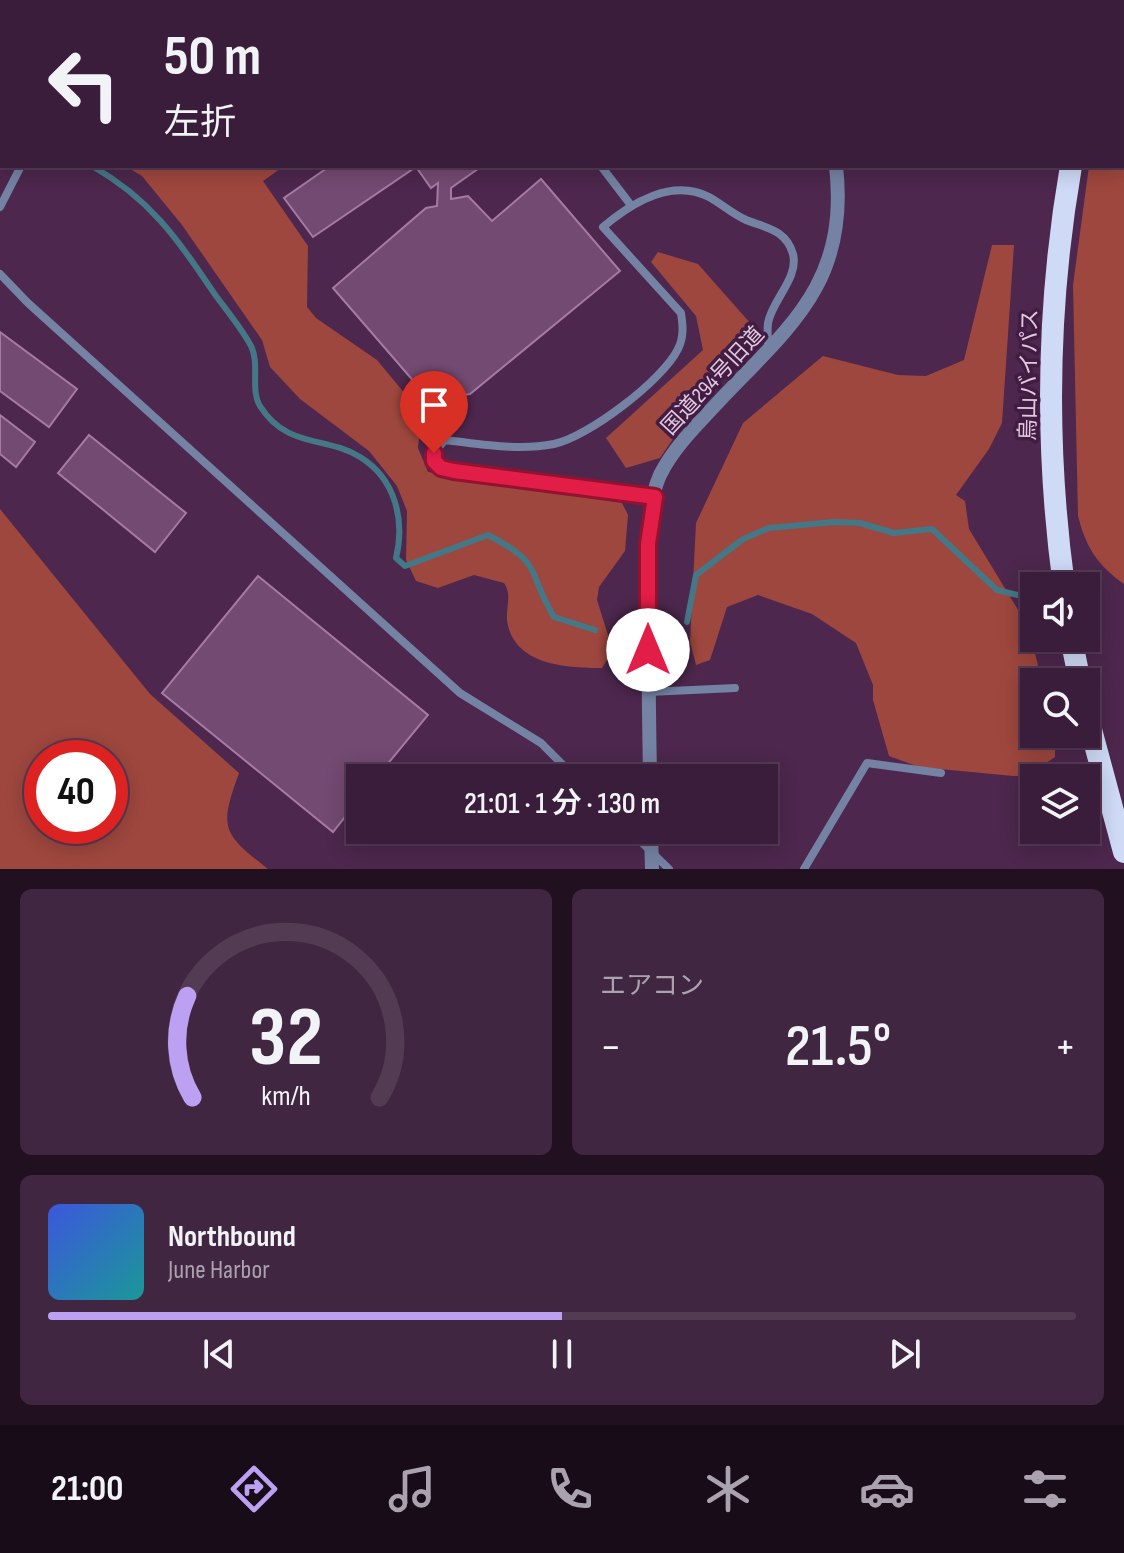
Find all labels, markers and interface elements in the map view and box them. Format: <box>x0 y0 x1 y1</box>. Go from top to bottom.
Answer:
text: 50 m <box>164 24 261 91</box>
icon: left <box>32 32 136 136</box>
text: 左折 <box>164 102 236 145</box>
street label: 烏山バイパス <box>1015 309 1044 441</box>
street label: 国道294号旧道 <box>656 321 770 441</box>
pin <box>400 371 468 453</box>
icon: arrive <box>412 383 456 427</box>
map controls <box>1020 572 1100 844</box>
button: sound <box>1020 572 1100 652</box>
position arrow <box>606 608 690 692</box>
button: search <box>1020 668 1100 748</box>
speed limit sign: 40 <box>24 740 128 844</box>
button: layers <box>1020 764 1100 844</box>
text: 21:01 · 1 分 · 130 m <box>464 786 660 822</box>
text: エアコン <box>600 971 704 1002</box>
text: 32 <box>249 989 323 1089</box>
text: 21.5° <box>785 1011 891 1083</box>
text: − <box>600 1021 622 1074</box>
text: + <box>1054 1021 1076 1074</box>
text: km/h <box>261 1079 311 1114</box>
text: Northbound <box>168 1219 296 1255</box>
text: June Harbor <box>168 1255 270 1286</box>
icon: previous <box>197 1332 241 1376</box>
icon: pause <box>540 1332 584 1376</box>
icon: next <box>883 1332 927 1376</box>
icon: directions <box>226 1461 282 1517</box>
icon: music <box>384 1461 440 1517</box>
icon: phone <box>542 1461 598 1517</box>
icon: climate <box>700 1461 756 1517</box>
icon: car <box>859 1461 915 1517</box>
icon: filters <box>1017 1461 1073 1517</box>
text: 21:00 <box>51 1468 123 1511</box>

